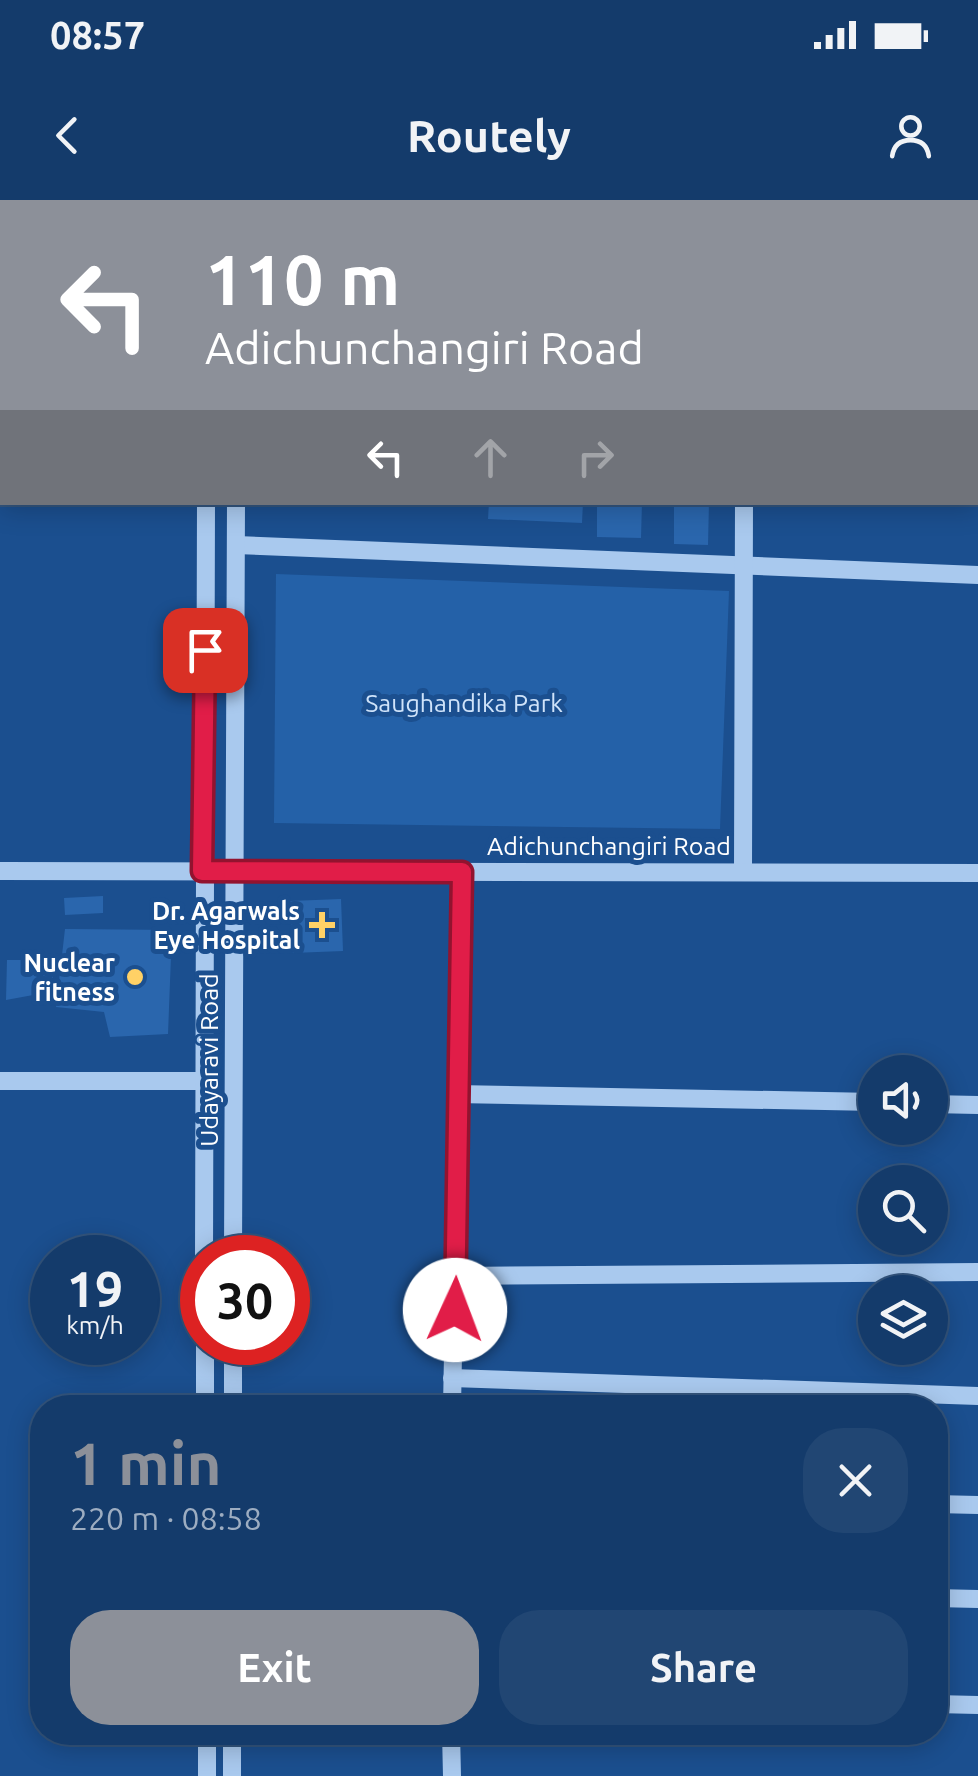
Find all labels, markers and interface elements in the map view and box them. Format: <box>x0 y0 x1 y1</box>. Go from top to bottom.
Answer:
text: 08:57 <box>50 14 145 56</box>
icon: back <box>40 108 95 163</box>
icon: person <box>883 108 938 163</box>
text: Routely <box>407 110 571 161</box>
icon: left <box>40 240 170 370</box>
text: 110 m <box>205 240 400 318</box>
text: Adichunchangiri Road <box>205 322 644 373</box>
icon: left <box>358 430 413 485</box>
icon: ahead <box>463 430 518 485</box>
icon: right <box>568 430 623 485</box>
pin <box>163 608 248 693</box>
icon: arrive <box>178 623 233 678</box>
park label: Saughandika Park <box>365 689 563 717</box>
street label: Adichunchangiri Road <box>487 832 731 860</box>
place label: Dr. Agarwals Eye Hospital <box>152 897 300 954</box>
marker: Dr. Agarwals Eye Hospital <box>309 912 335 938</box>
place label: Nuclear fitness <box>24 949 116 1006</box>
marker: Nuclear fitness <box>124 966 146 988</box>
street label: Udayaravi Road <box>195 973 223 1147</box>
map controls <box>858 1055 948 1365</box>
button: sound <box>858 1055 948 1145</box>
button: search <box>858 1165 948 1255</box>
speed limit sign: 30 <box>180 1235 310 1365</box>
position arrow <box>403 1258 507 1362</box>
text: 19 <box>67 1260 123 1316</box>
button: layers <box>858 1275 948 1365</box>
text: km/h <box>66 1311 124 1339</box>
button: close <box>803 1428 908 1533</box>
text: 1 min <box>70 1429 222 1496</box>
text: 220 m · 08:58 <box>70 1500 262 1536</box>
button: Exit <box>70 1610 479 1725</box>
button: Share <box>499 1610 908 1725</box>

